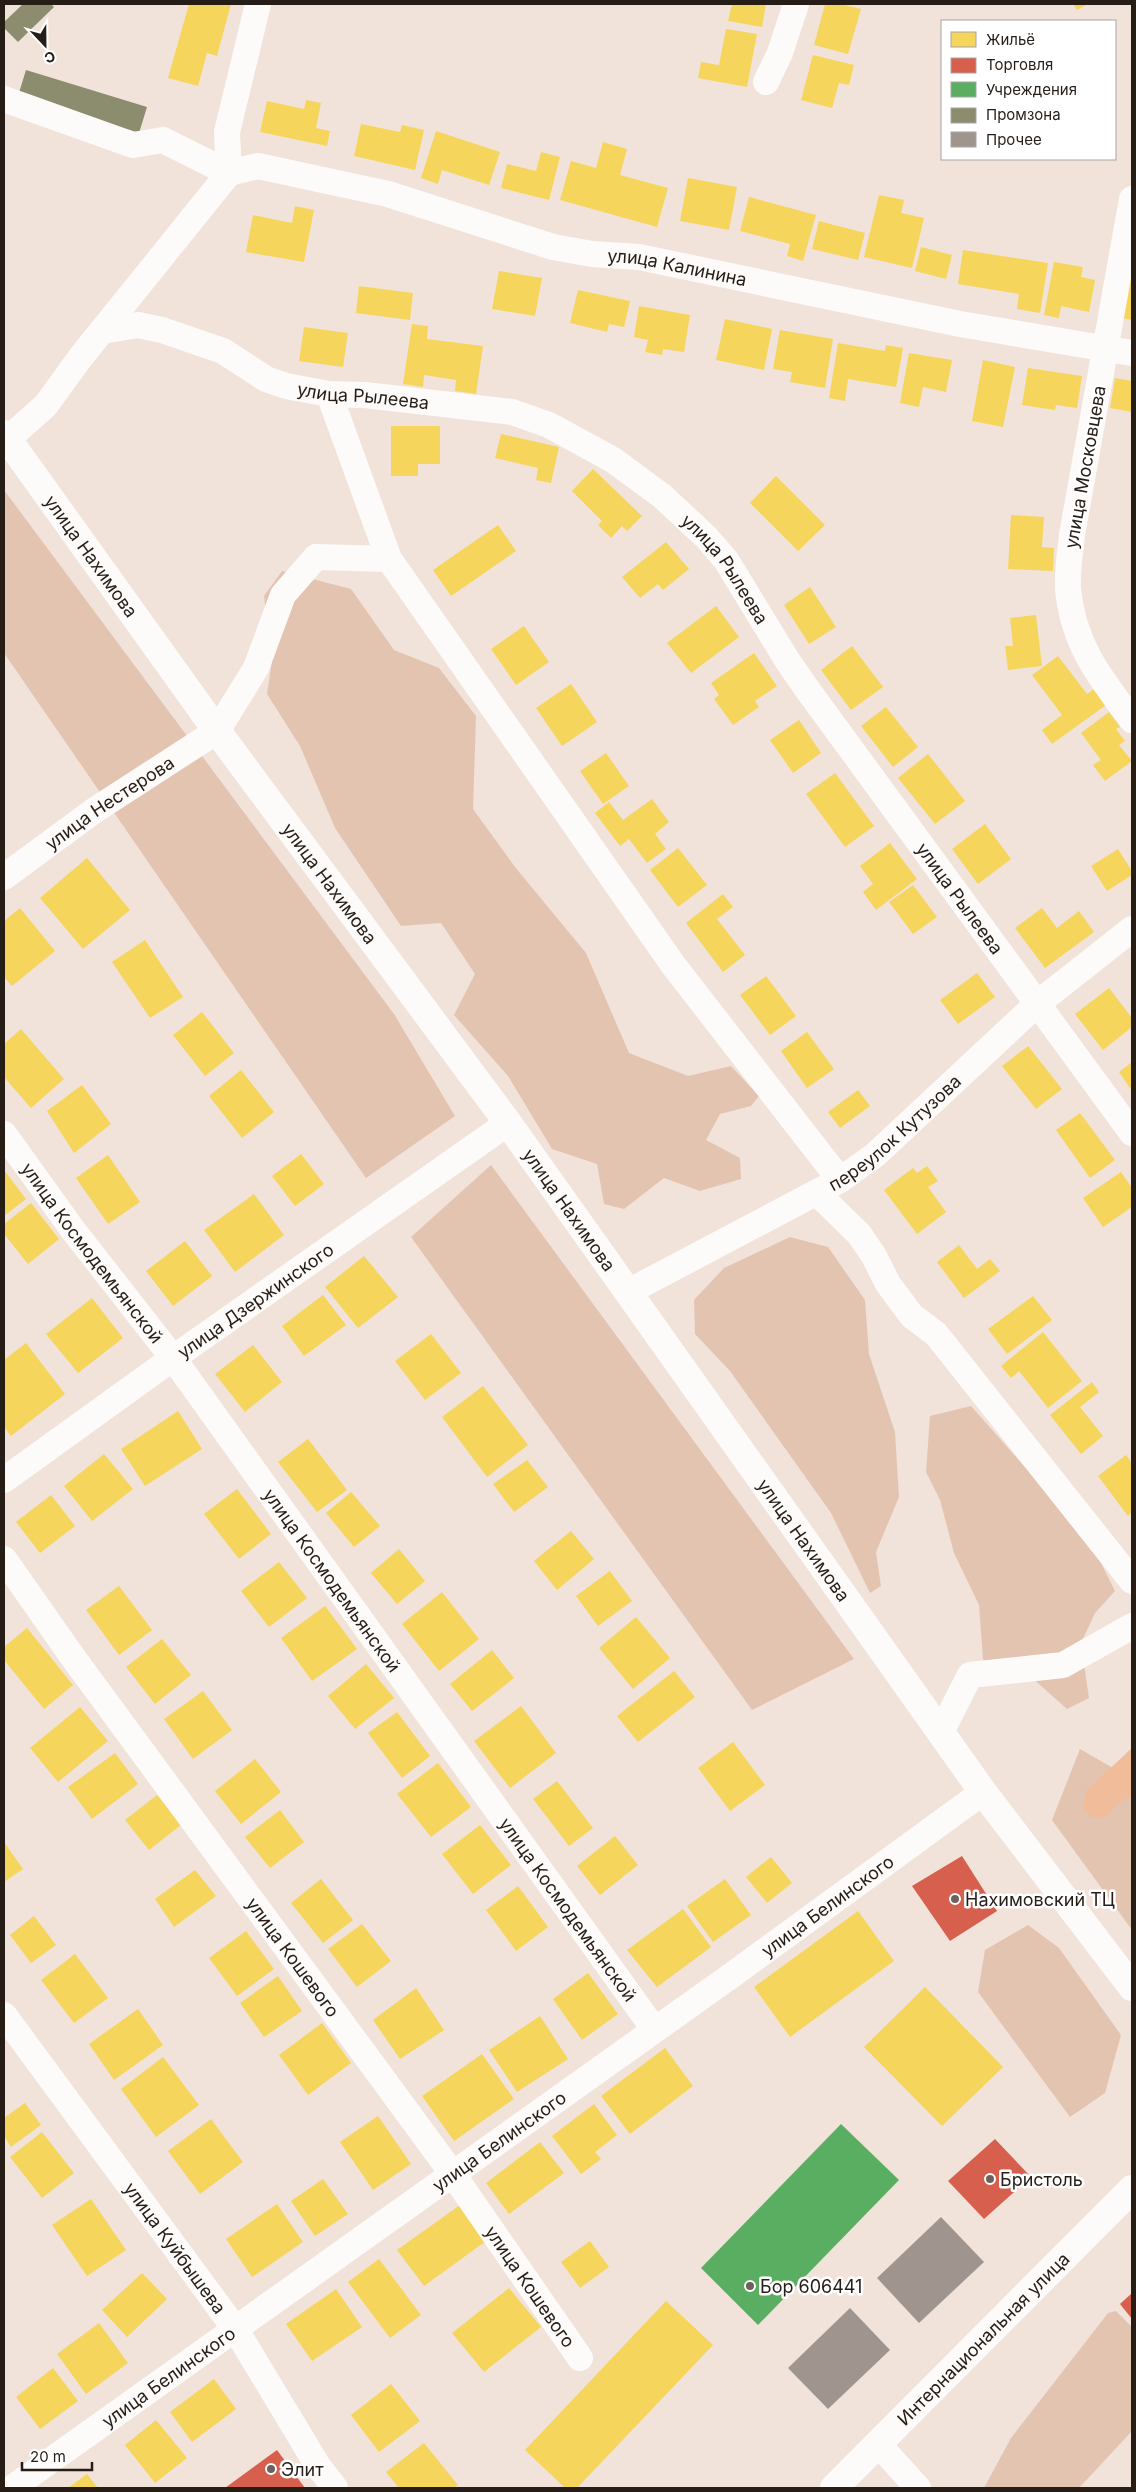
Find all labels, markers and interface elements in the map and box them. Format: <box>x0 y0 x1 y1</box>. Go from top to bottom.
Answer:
north arrow <box>20 20 70 70</box>
legend <box>941 20 1116 160</box>
text: Жильё <box>986 30 1035 49</box>
text: С <box>42 48 58 67</box>
text: Торговля <box>986 55 1053 74</box>
text: Учреждения <box>986 80 1077 99</box>
text: Промзона <box>986 105 1061 124</box>
text: Прочее <box>986 130 1042 149</box>
street label: улица Калинина <box>607 245 749 290</box>
street label: улица Рылеева <box>296 378 430 413</box>
street label: улица Московцева <box>1060 384 1110 550</box>
street label: улица Нахимова <box>41 491 142 621</box>
street label: улица Рылеева <box>677 509 773 628</box>
street label: улица Нестерова <box>41 751 178 854</box>
street label: улица Нахимова <box>278 819 382 948</box>
street label: улица Рылеева <box>913 839 1008 958</box>
street label: переулок Кутузова <box>825 1070 965 1195</box>
street label: улица Нахимова <box>519 1144 620 1275</box>
street label: улица Космодемьянской <box>17 1158 168 1347</box>
street label: улица Дзержинского <box>173 1238 337 1362</box>
street label: улица Нахимова <box>753 1475 855 1605</box>
street label: улица Космодемьянской <box>259 1484 405 1676</box>
street label: улица Космодемьянской <box>495 1813 641 2005</box>
street label: улица Белинского <box>757 1850 898 1961</box>
place label: Нахимовский ТЦ <box>965 1889 1115 1910</box>
street label: улица Кошевого <box>242 1893 344 2021</box>
marker: Нахимовский ТЦ <box>949 1893 961 1905</box>
street label: улица Белинского <box>428 2086 570 2196</box>
place label: Бристоль <box>1000 2169 1083 2190</box>
marker: Бристоль <box>984 2173 996 2185</box>
street label: улица Куйбышева <box>120 2178 231 2318</box>
street label: улица Кошевого <box>481 2222 580 2351</box>
street label: Интернациональная улица <box>893 2248 1073 2429</box>
place label: Бор 606441 <box>760 2276 862 2297</box>
marker: Бор 606441 <box>744 2280 756 2292</box>
street label: улица Белинского <box>98 2322 239 2431</box>
scale bar <box>22 2440 92 2472</box>
text: 20 m <box>30 2447 66 2466</box>
place label: Элит <box>281 2459 324 2480</box>
marker: Элит <box>265 2463 277 2475</box>

